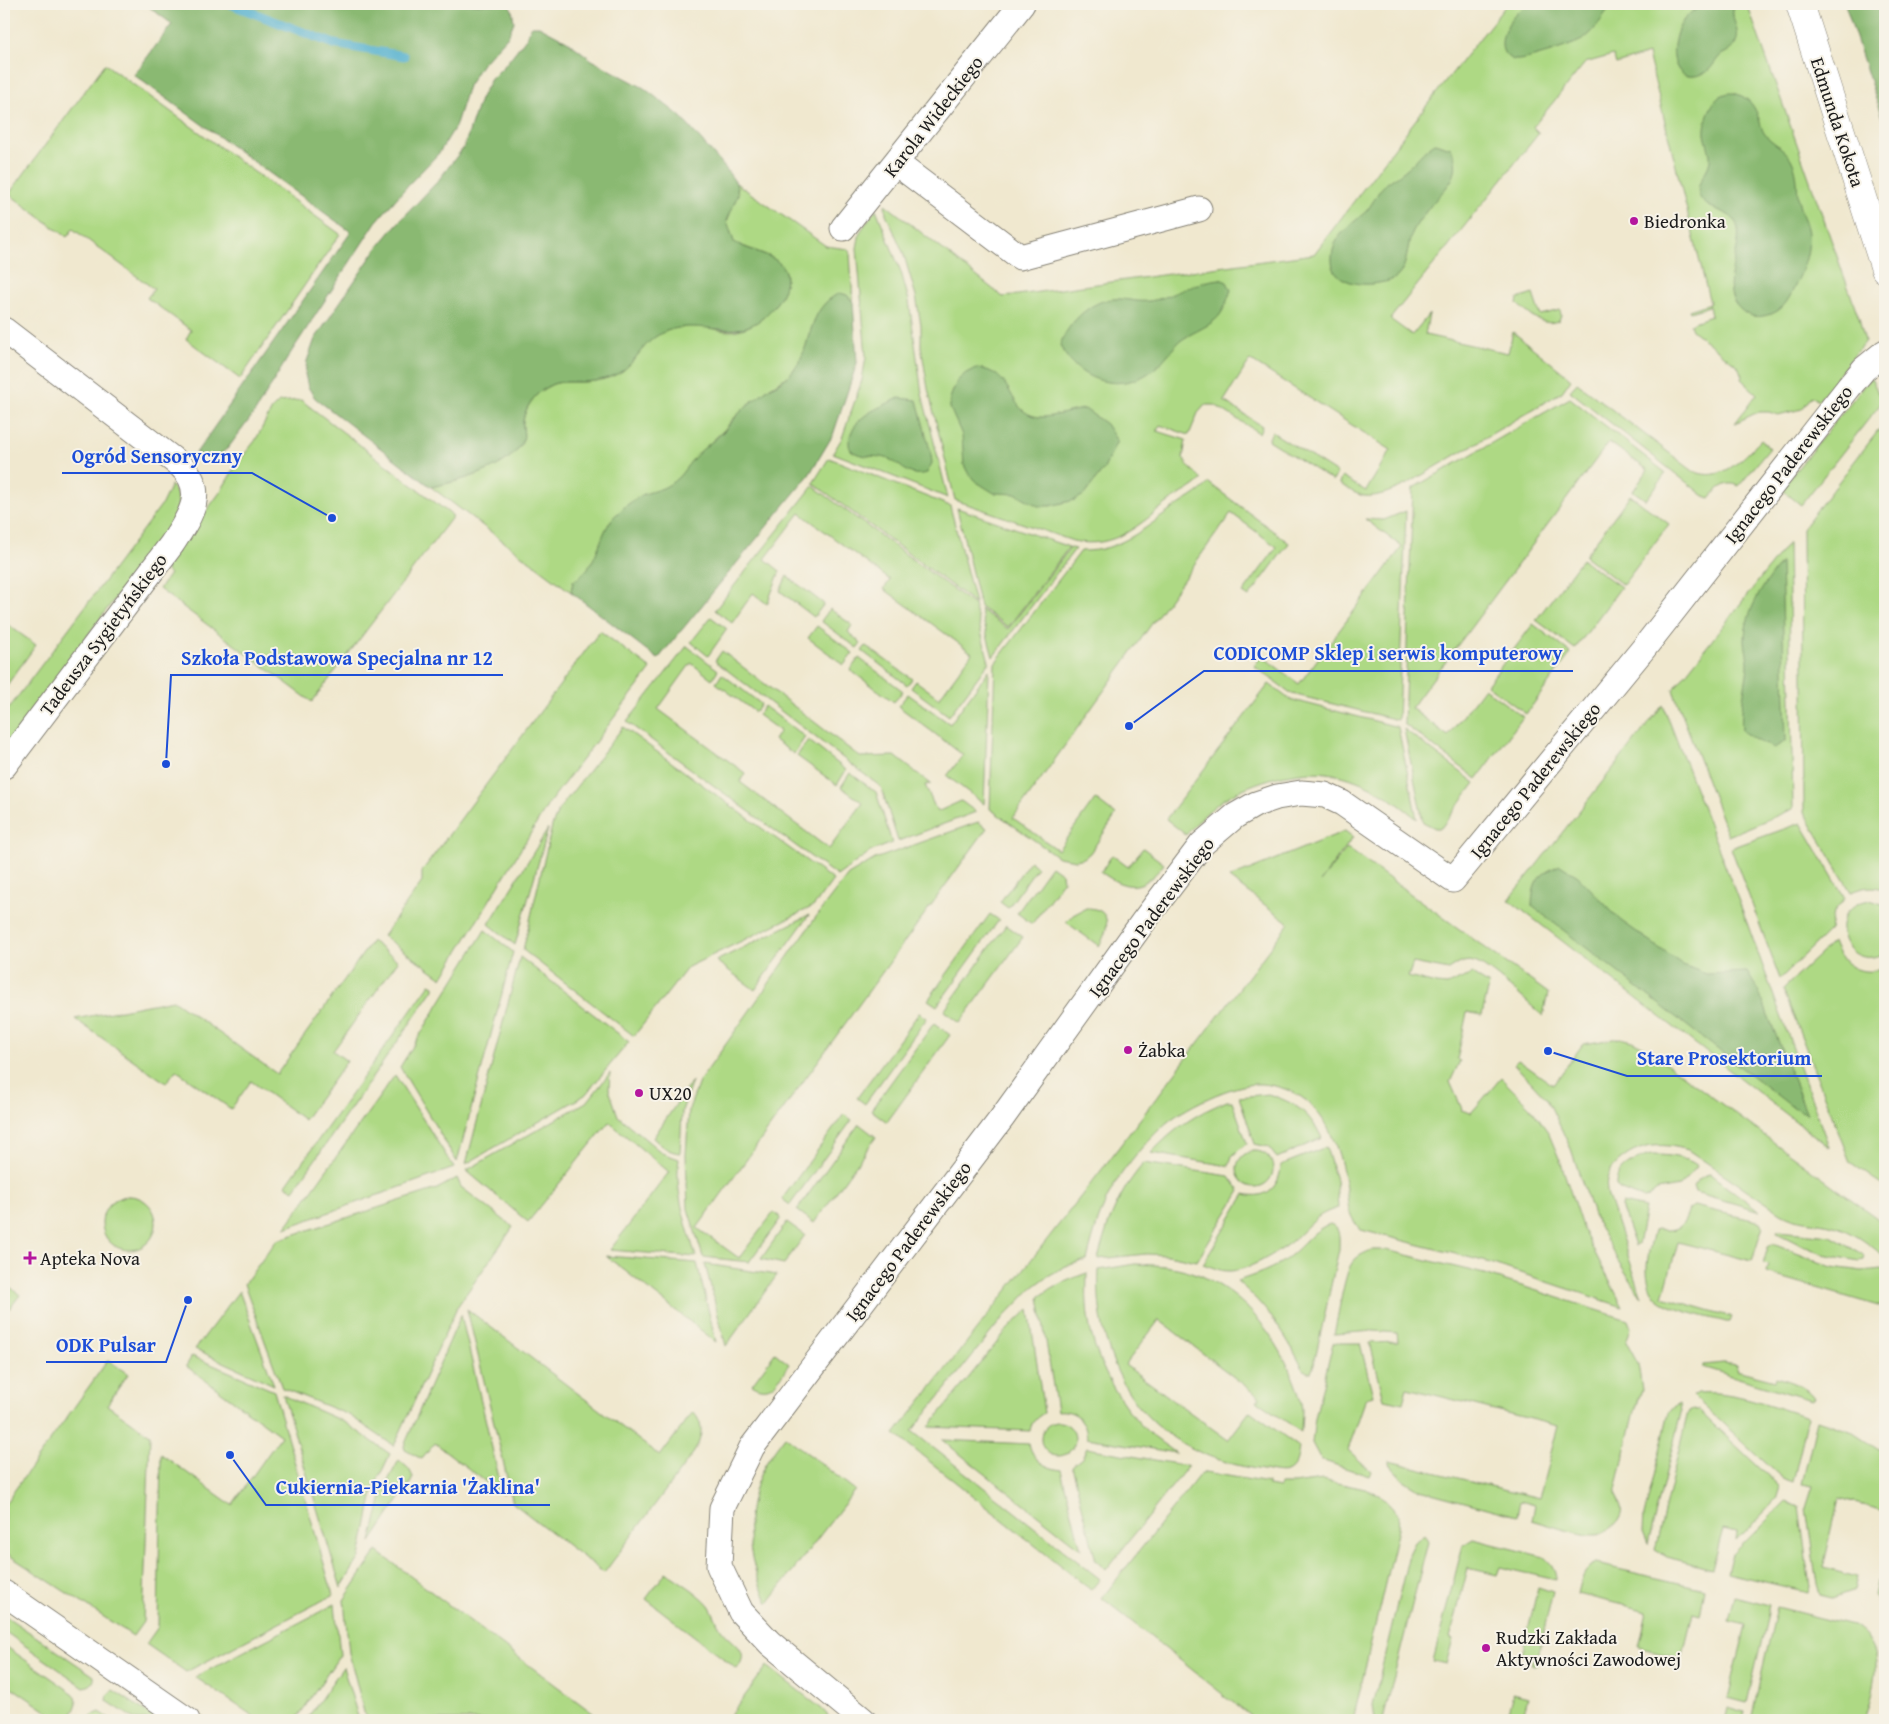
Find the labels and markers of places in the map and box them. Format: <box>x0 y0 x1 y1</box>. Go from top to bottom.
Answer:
place label: Biedronka <box>1644 207 1726 235</box>
marker: Biedronka <box>1628 215 1640 227</box>
callout: Ogród Sensoryczny <box>62 438 252 473</box>
callout: CODICOMP Sklep i serwis komputerowy <box>1204 636 1573 671</box>
callout: Szkoła Podstawowa Specjalna nr 12 <box>171 640 503 675</box>
place label: Żabka <box>1138 1036 1186 1064</box>
callout: Stare Prosektorium <box>1627 1041 1822 1076</box>
marker: Żabka <box>1122 1044 1134 1056</box>
place label: UX20 <box>649 1079 692 1107</box>
marker: UX20 <box>633 1087 645 1099</box>
place label: Apteka Nova <box>40 1244 140 1272</box>
marker: Apteka Nova <box>24 1252 36 1264</box>
callout: ODK Pulsar <box>46 1327 166 1362</box>
callout: Cukiernia-Piekarnia 'Żaklina' <box>266 1470 550 1505</box>
place label: Rudzki Zakłada Aktywności Zawodowej <box>1496 1623 1681 1673</box>
marker: Rudzki Zakłada Aktywności Zawodowej <box>1480 1642 1492 1654</box>

